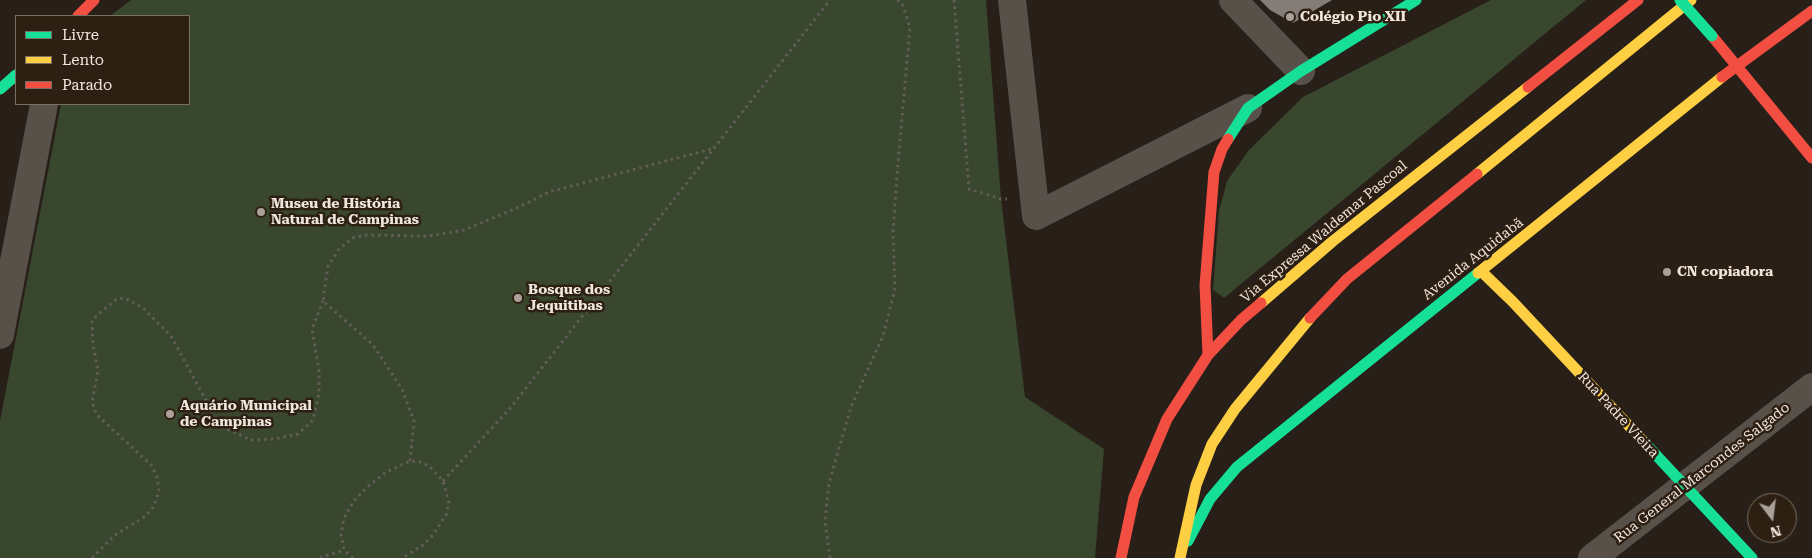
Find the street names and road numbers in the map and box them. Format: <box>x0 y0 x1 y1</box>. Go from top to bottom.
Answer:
street label: Via Expressa Waldemar Pascoal <box>1237 157 1411 307</box>
street label: Avenida Aquidabã <box>1419 214 1527 304</box>
street label: Rua Padre Vieira <box>1574 369 1662 461</box>
street label: Rua General Marcondes Salgado <box>1611 399 1793 547</box>

